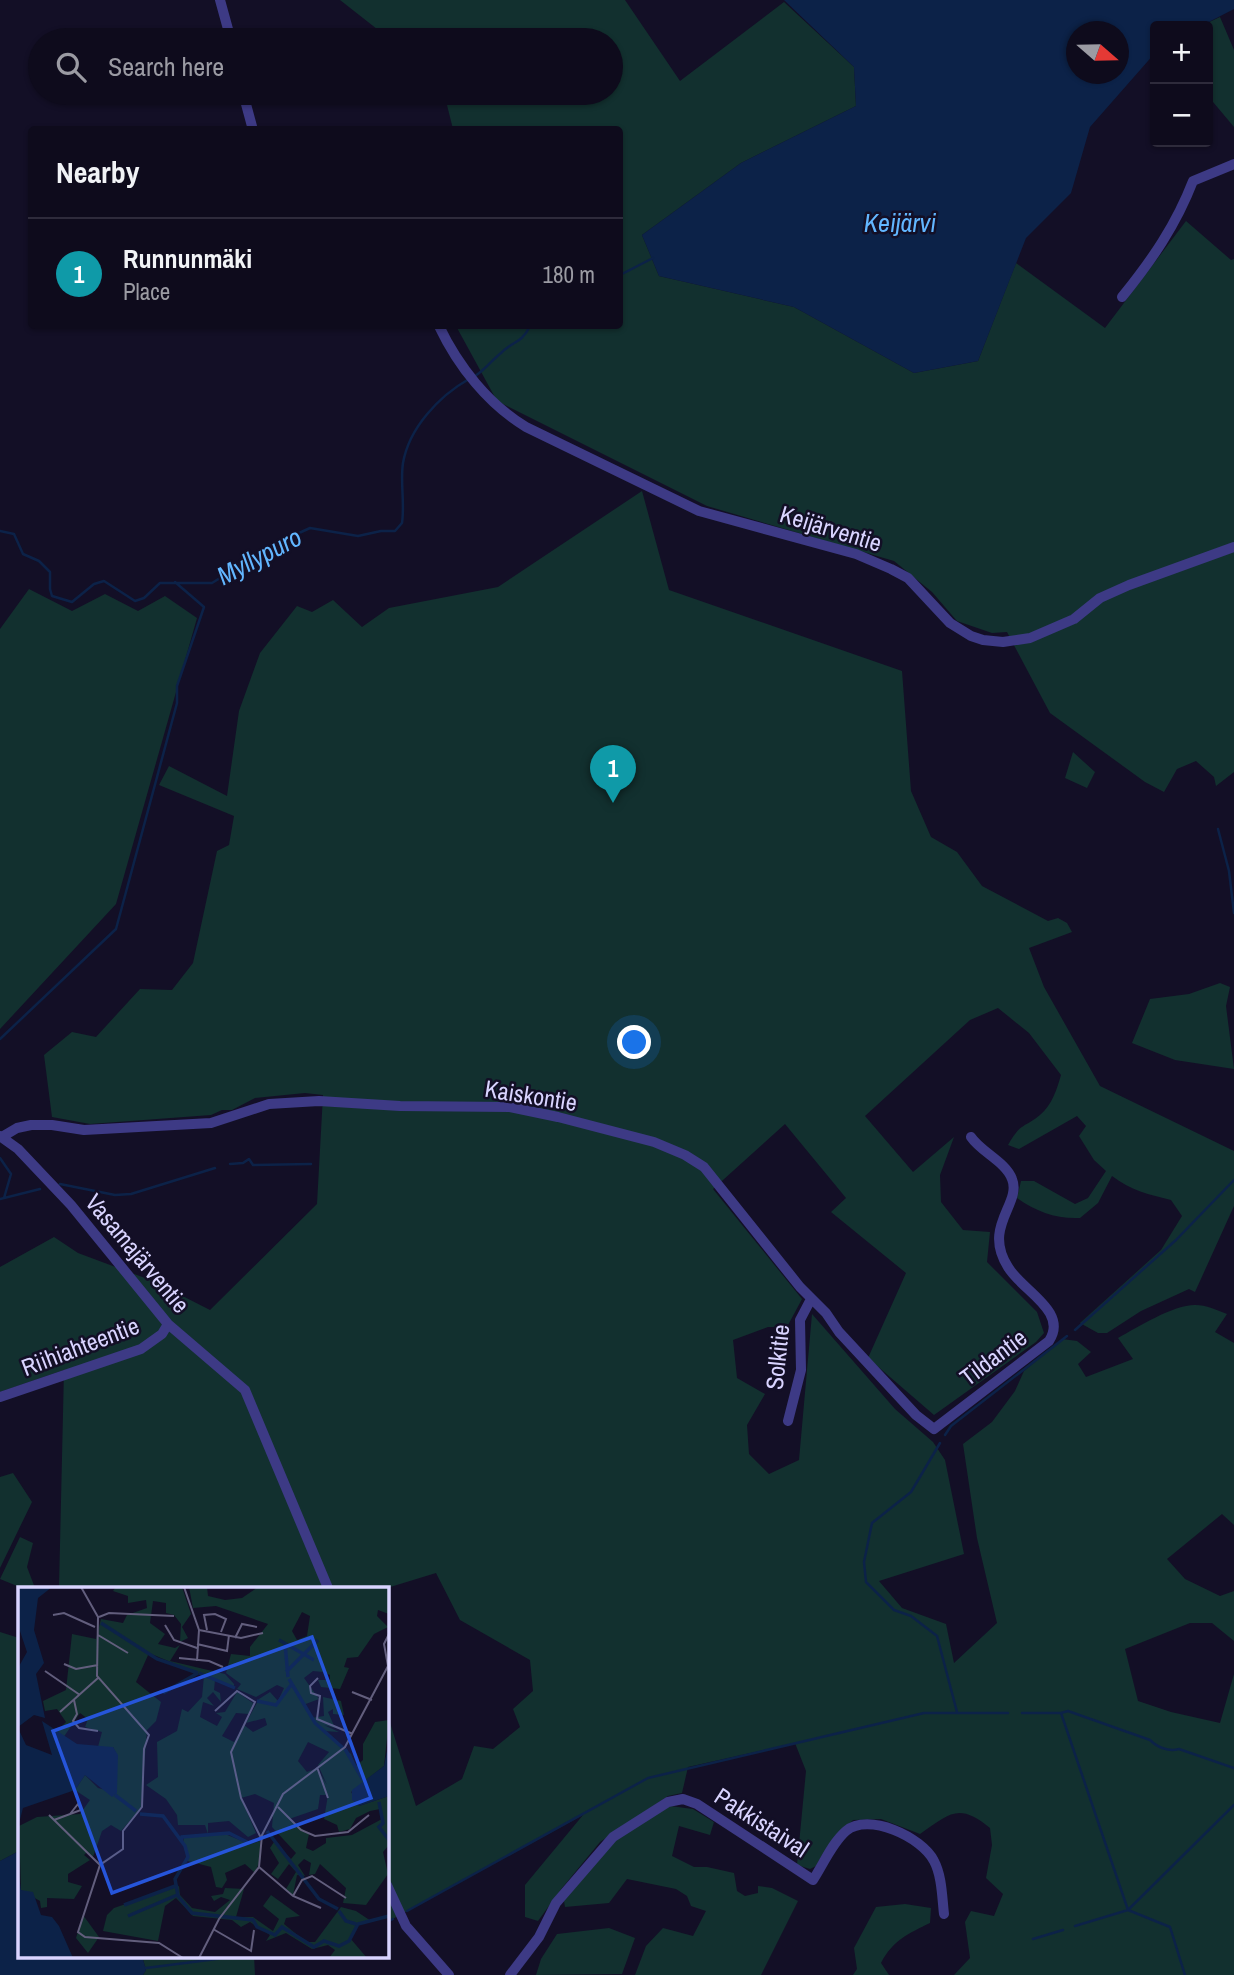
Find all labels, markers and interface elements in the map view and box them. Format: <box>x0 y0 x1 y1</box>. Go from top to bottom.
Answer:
north arrow <box>1066 21 1129 84</box>
map controls <box>1150 21 1213 147</box>
button: + <box>1150 21 1213 84</box>
search box <box>28 28 623 105</box>
icon: search <box>52 48 90 86</box>
text: Search here <box>108 49 224 84</box>
button: − <box>1150 84 1213 147</box>
text: Nearby <box>56 152 139 192</box>
water label: Keijärvi <box>864 205 936 240</box>
text: Runnunmäki <box>123 241 252 276</box>
text: 1 <box>74 259 84 290</box>
text: 180 m <box>543 259 595 290</box>
text: Place <box>123 276 170 307</box>
street label: Keijärventie <box>776 497 886 559</box>
water label: Myllypuro <box>211 519 307 593</box>
pin: 1 <box>590 745 636 803</box>
your location <box>617 1025 651 1059</box>
street label: Kaiskontie <box>483 1072 579 1118</box>
street label: Vasamajärventie <box>79 1187 197 1319</box>
street label: Riihiahteentie <box>17 1309 143 1383</box>
street label: Tildantie <box>953 1321 1033 1393</box>
street label: Solkitie <box>758 1323 796 1391</box>
inset map <box>18 1587 388 1958</box>
street label: Pakkistaival <box>709 1780 815 1864</box>

